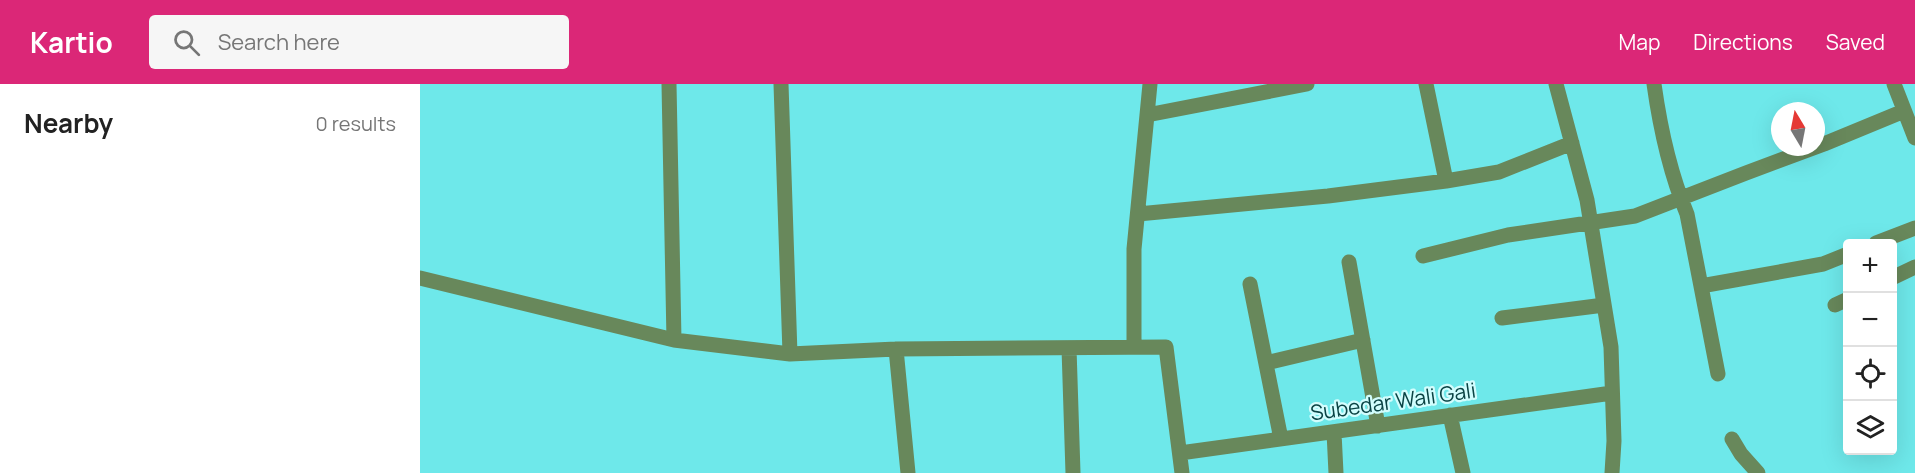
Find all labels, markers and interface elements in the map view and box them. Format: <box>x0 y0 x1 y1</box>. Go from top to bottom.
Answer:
search box <box>149 15 569 69</box>
text: Kartio <box>30 23 113 61</box>
icon: search <box>170 26 203 59</box>
text: Search here <box>218 27 340 57</box>
text: Map <box>1619 28 1660 56</box>
text: Directions <box>1693 28 1793 56</box>
text: Saved <box>1826 28 1885 56</box>
north arrow <box>1771 102 1825 156</box>
text: Nearby <box>24 105 113 141</box>
text: 0 results <box>316 110 396 137</box>
map controls <box>1843 239 1897 455</box>
button: + <box>1843 239 1897 293</box>
button: − <box>1843 293 1897 347</box>
button: locate <box>1843 347 1897 401</box>
street label: Subedar Wali Gali <box>1308 376 1477 426</box>
button: layers <box>1843 401 1897 455</box>

